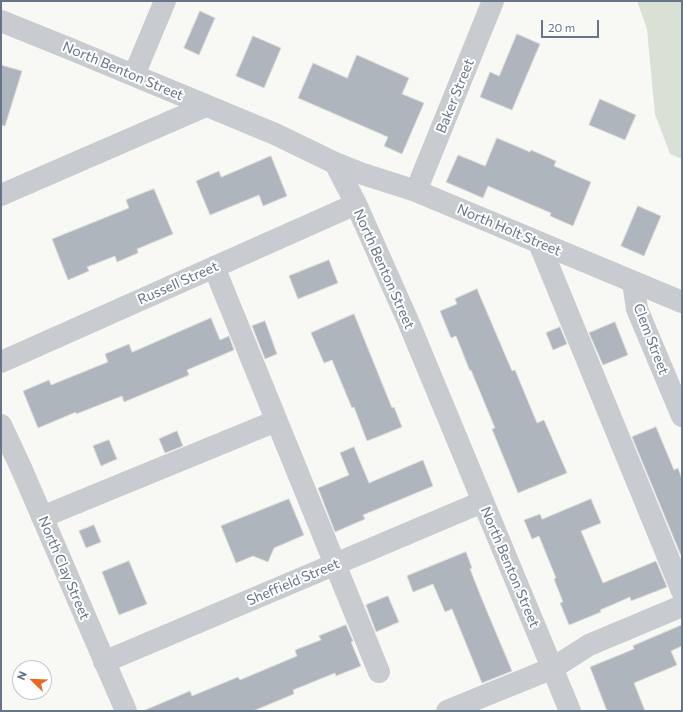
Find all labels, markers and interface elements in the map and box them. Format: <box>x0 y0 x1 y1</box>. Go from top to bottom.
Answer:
scale bar <box>543 12 601 38</box>
text: 20 m <box>548 20 575 34</box>
street label: North Benton Street <box>60 38 186 104</box>
street label: Baker Street <box>432 56 478 136</box>
street label: North Holt Street <box>454 201 564 259</box>
street label: North Benton Street <box>350 206 418 332</box>
street label: Russell Street <box>135 258 221 308</box>
street label: Clem Street <box>630 301 672 377</box>
street label: North Benton Street <box>477 504 543 630</box>
street label: North Clay Street <box>35 514 93 622</box>
street label: Sheffield Street <box>244 555 342 609</box>
north arrow <box>12 660 52 700</box>
text: N <box>14 669 29 682</box>

